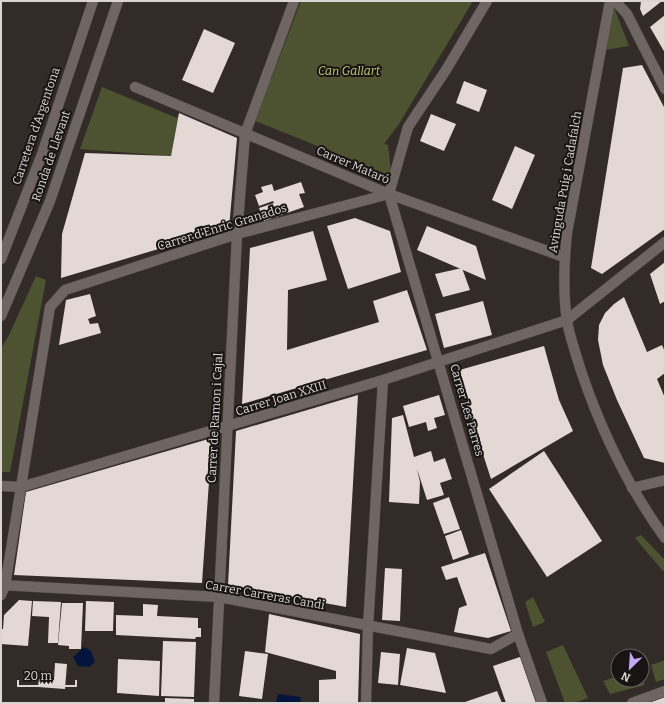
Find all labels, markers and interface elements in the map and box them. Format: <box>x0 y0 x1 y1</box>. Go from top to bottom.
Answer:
park label: Can Gallart <box>318 64 381 78</box>
street label: Carretera d'Argentona <box>9 65 63 187</box>
street label: Ronda de Llevant <box>29 108 73 203</box>
street label: Avinguda Puig i Cadafalch <box>546 110 584 254</box>
street label: Carrer Mataró <box>314 143 392 187</box>
street label: Carrer d'Enric Granados <box>156 201 289 253</box>
street label: Carrer de Ramon i Cajal <box>205 352 225 484</box>
street label: Carrer Les Parres <box>447 362 487 458</box>
street label: Carrer Joan XXIII <box>234 377 328 419</box>
street label: Carrer Carreras Candi <box>204 578 326 612</box>
north arrow <box>610 648 650 688</box>
scale bar <box>18 662 76 688</box>
text: 20 m <box>24 669 53 683</box>
text: N <box>619 669 633 684</box>

